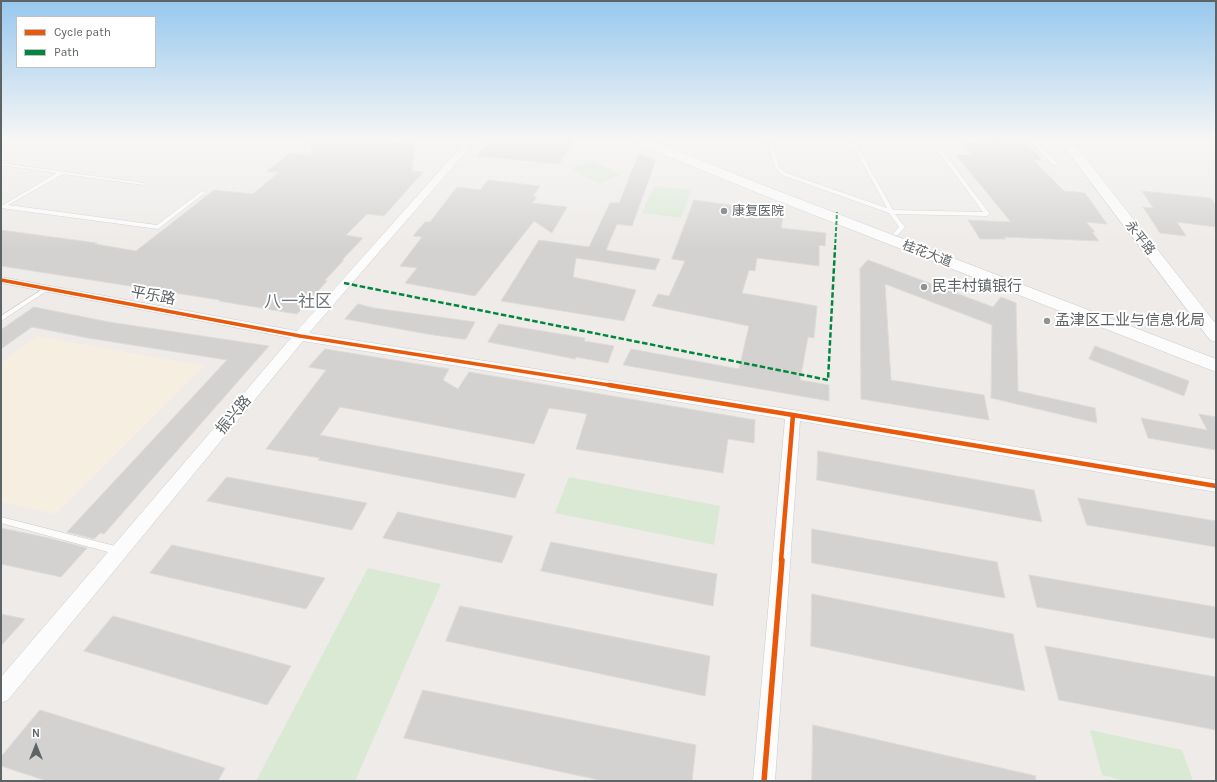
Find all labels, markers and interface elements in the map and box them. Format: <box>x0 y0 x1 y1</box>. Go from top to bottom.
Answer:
legend <box>16 16 156 68</box>
text: Cycle path <box>54 25 111 39</box>
text: Path <box>54 45 79 59</box>
place label: 康复医院 <box>732 203 784 219</box>
marker: 康复医院 <box>719 206 729 216</box>
street label: 永平路 <box>1122 218 1158 258</box>
street label: 桂花大道 <box>900 237 954 271</box>
place label: 民丰村镇银行 <box>932 278 1022 296</box>
marker: 民丰村镇银行 <box>919 282 929 292</box>
street label: 平乐路 <box>129 283 177 309</box>
district label: 八一社区 <box>264 292 332 312</box>
place label: 孟津区工业与信息化局 <box>1055 312 1205 330</box>
marker: 孟津区工业与信息化局 <box>1042 316 1052 326</box>
street label: 振兴路 <box>213 392 255 438</box>
north arrow <box>16 726 56 766</box>
text: N <box>32 727 40 740</box>

